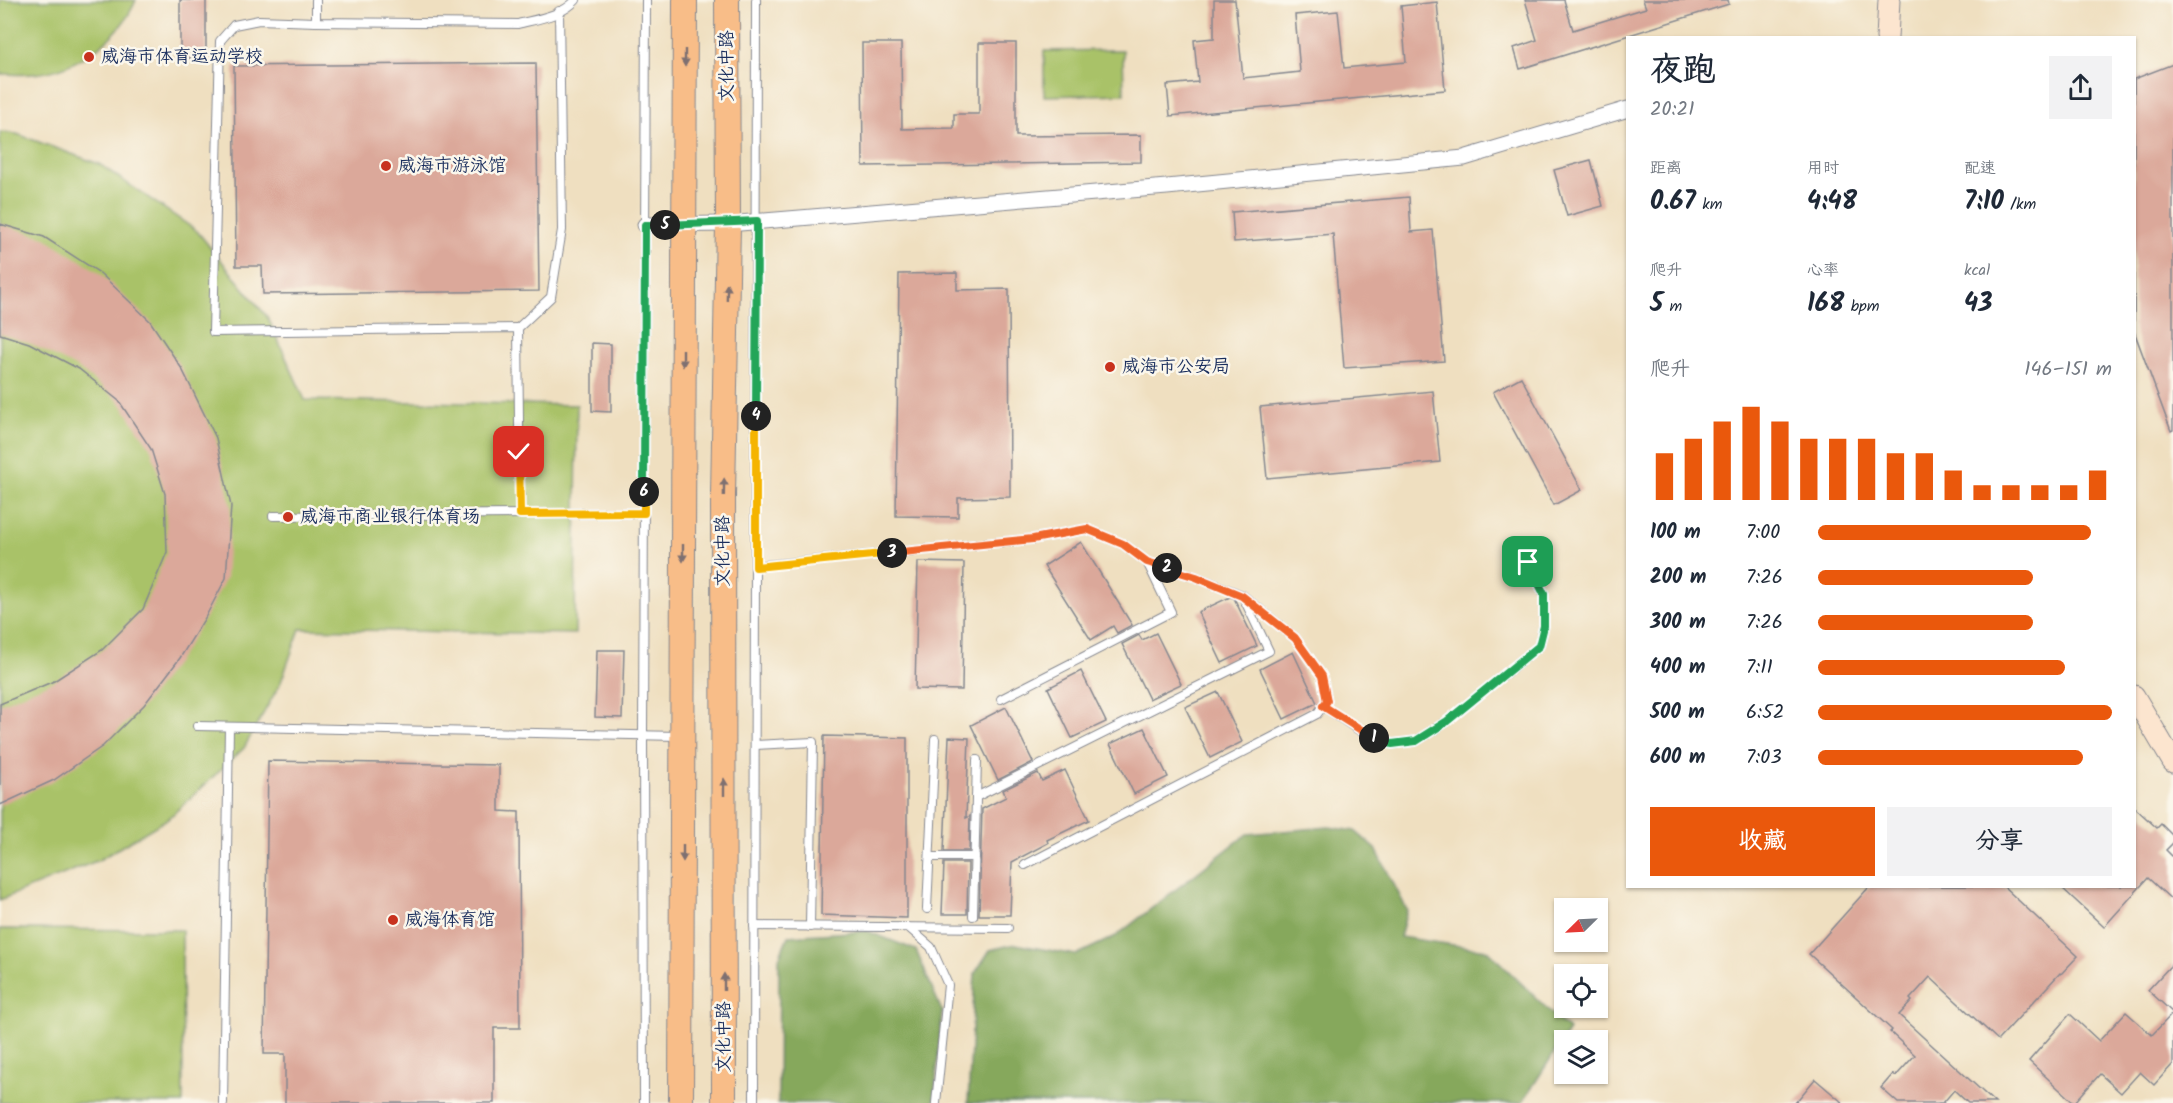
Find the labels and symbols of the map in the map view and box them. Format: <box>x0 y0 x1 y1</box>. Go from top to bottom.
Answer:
street label: 文化中路 <box>713 30 742 102</box>
place label: 威海市体育运动学校 <box>101 43 263 72</box>
one-way arrow <box>680 49 690 68</box>
marker: 威海市体育运动学校 <box>82 50 96 64</box>
place label: 威海市游泳馆 <box>398 152 506 181</box>
marker: 威海市游泳馆 <box>379 159 393 173</box>
pin: 5 <box>650 210 680 240</box>
one-way arrow <box>722 282 732 301</box>
one-way arrow <box>678 349 688 368</box>
place label: 威海市公安局 <box>1122 353 1230 382</box>
marker: 威海市公安局 <box>1103 360 1117 374</box>
pin: 4 <box>741 401 771 431</box>
pin <box>493 426 544 477</box>
pin: 6 <box>629 477 659 507</box>
one-way arrow <box>719 477 728 496</box>
place label: 威海市商业银行体育场 <box>300 503 480 532</box>
marker: 威海市商业银行体育场 <box>281 510 295 524</box>
street label: 文化中路 <box>709 515 738 587</box>
pin <box>1502 536 1553 587</box>
pin: 3 <box>877 538 907 568</box>
one-way arrow <box>678 544 688 563</box>
pin: 2 <box>1152 553 1182 583</box>
pin: 1 <box>1359 723 1389 753</box>
one-way arrow <box>719 777 729 796</box>
one-way arrow <box>678 844 687 863</box>
north arrow <box>1554 898 1608 952</box>
place label: 威海体育馆 <box>405 906 495 935</box>
marker: 威海体育馆 <box>386 913 400 927</box>
one-way arrow <box>719 972 729 991</box>
street label: 文化中路 <box>710 1001 739 1073</box>

